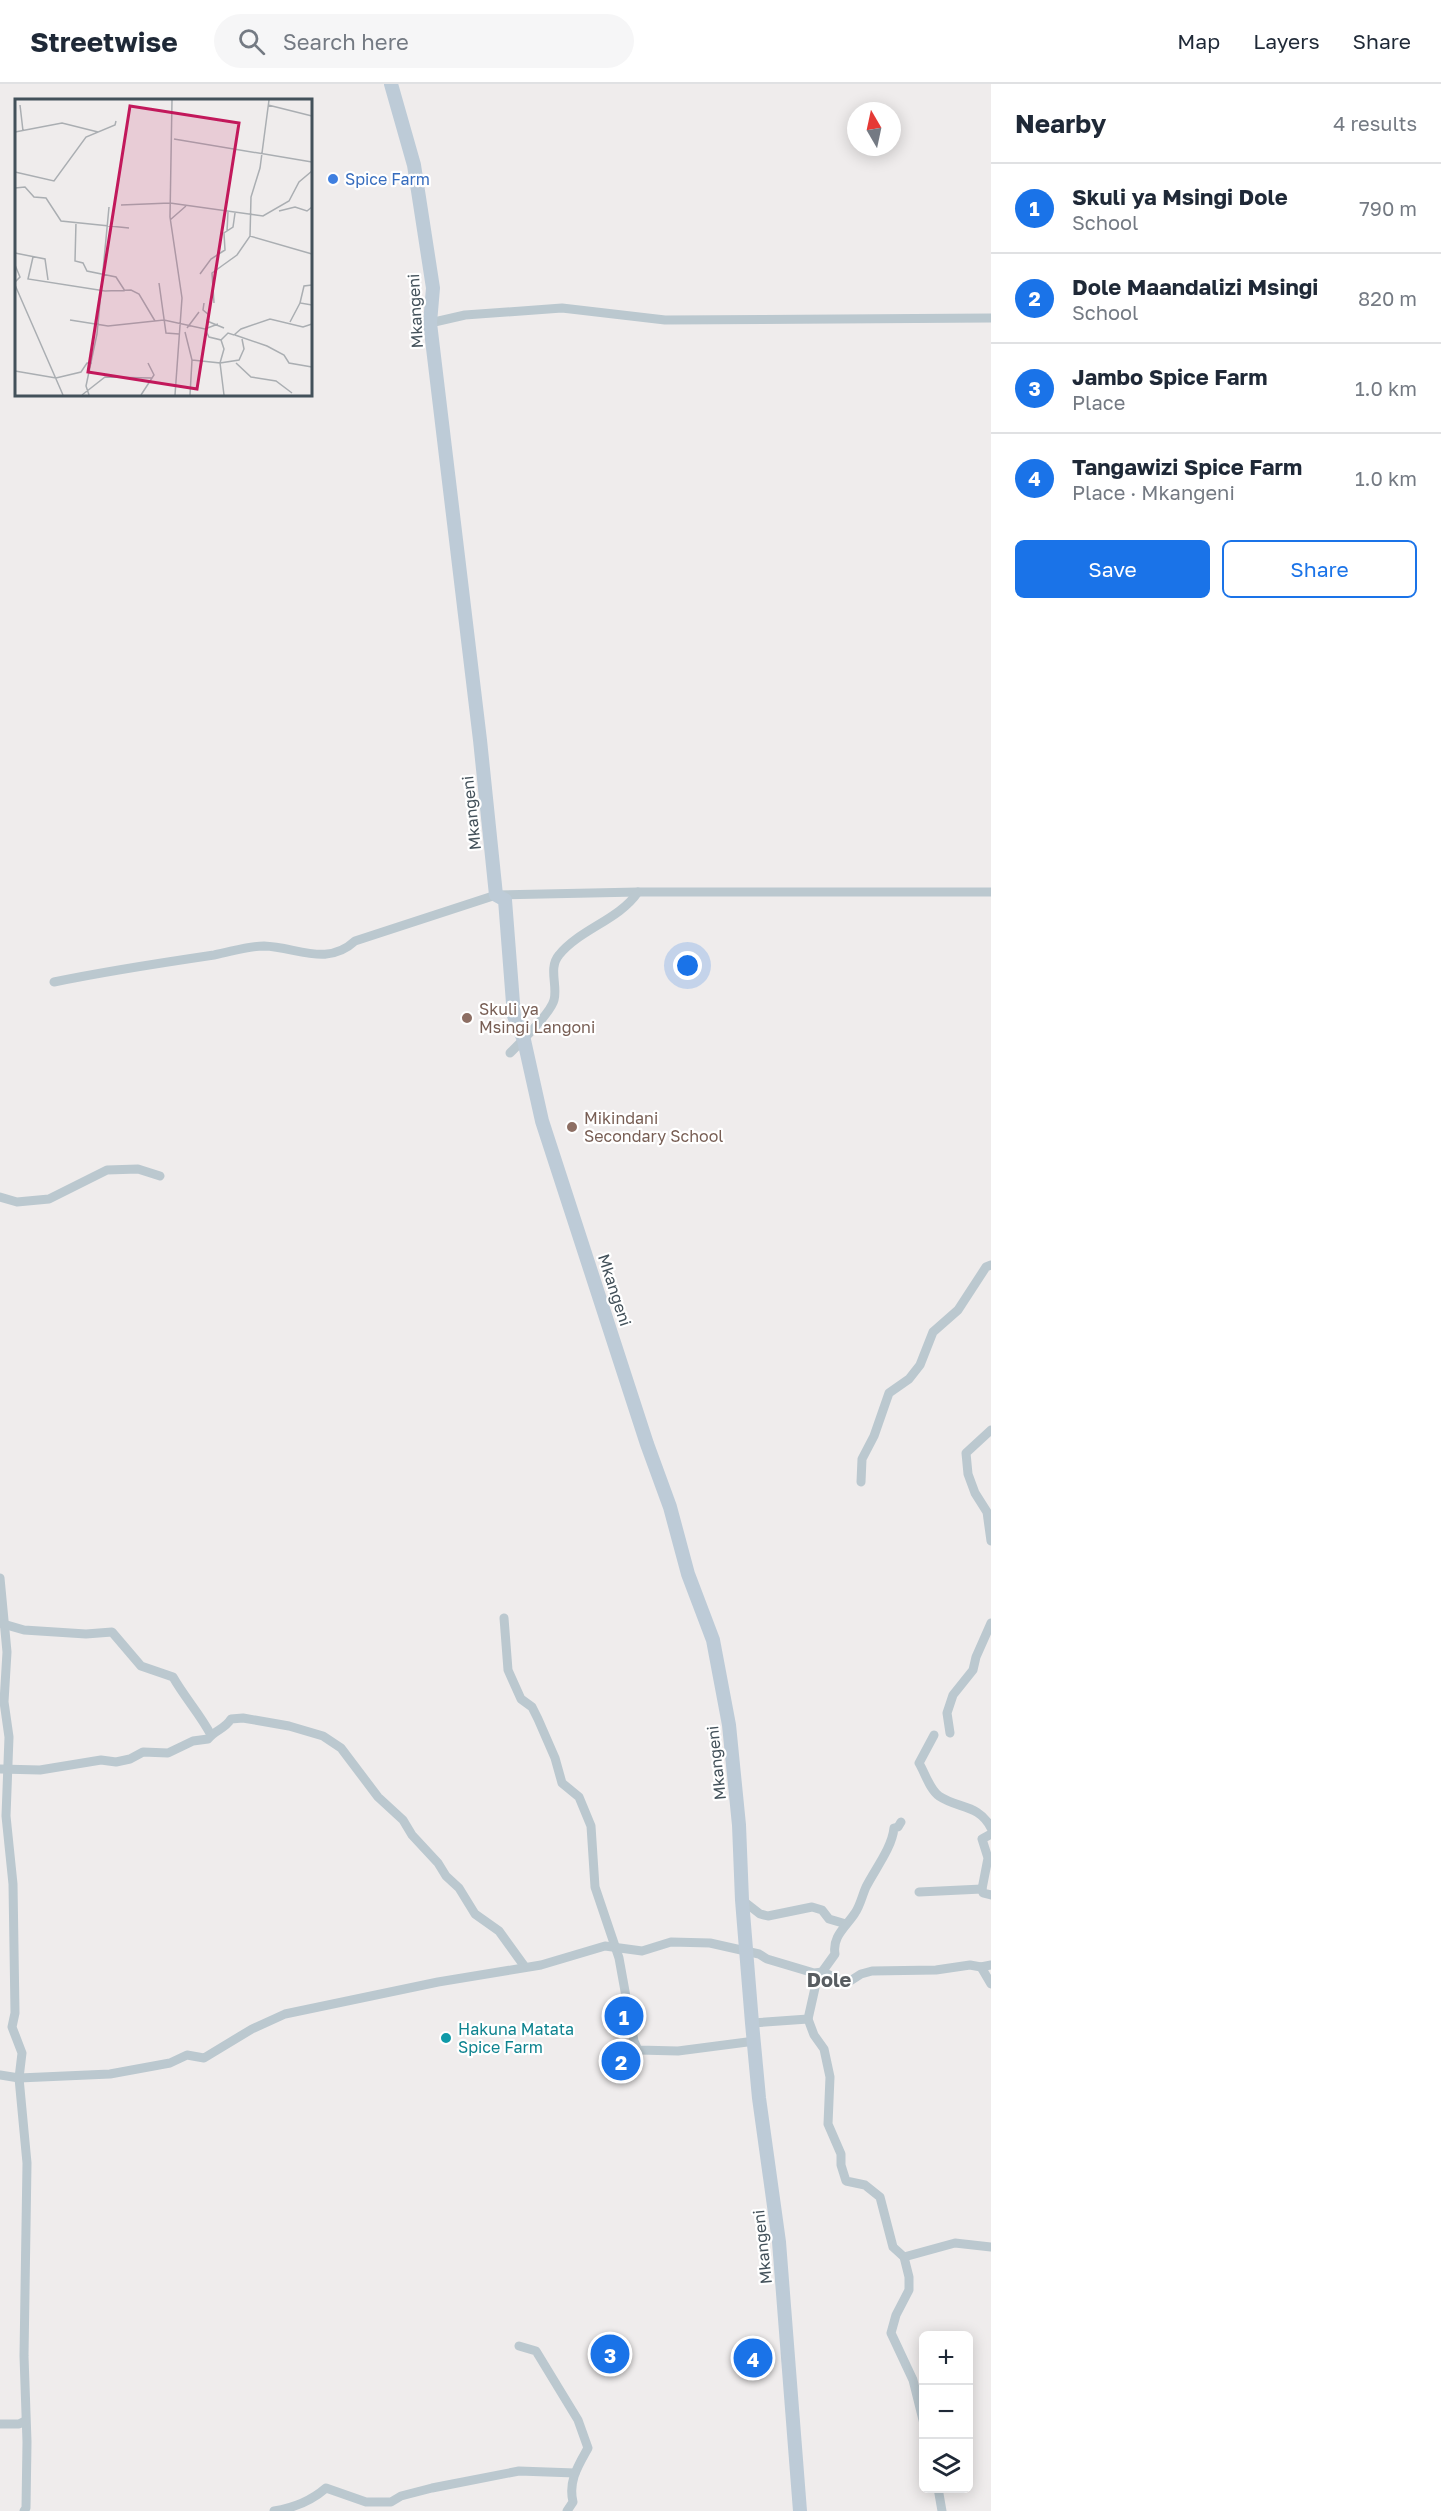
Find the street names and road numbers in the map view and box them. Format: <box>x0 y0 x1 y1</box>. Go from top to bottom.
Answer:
street label: Mkangeni <box>403 273 427 349</box>
street label: Mkangeni <box>457 775 485 851</box>
street label: Mkangeni <box>594 1251 636 1329</box>
street label: Mkangeni <box>702 1725 730 1801</box>
street label: Mkangeni <box>748 2209 776 2285</box>

